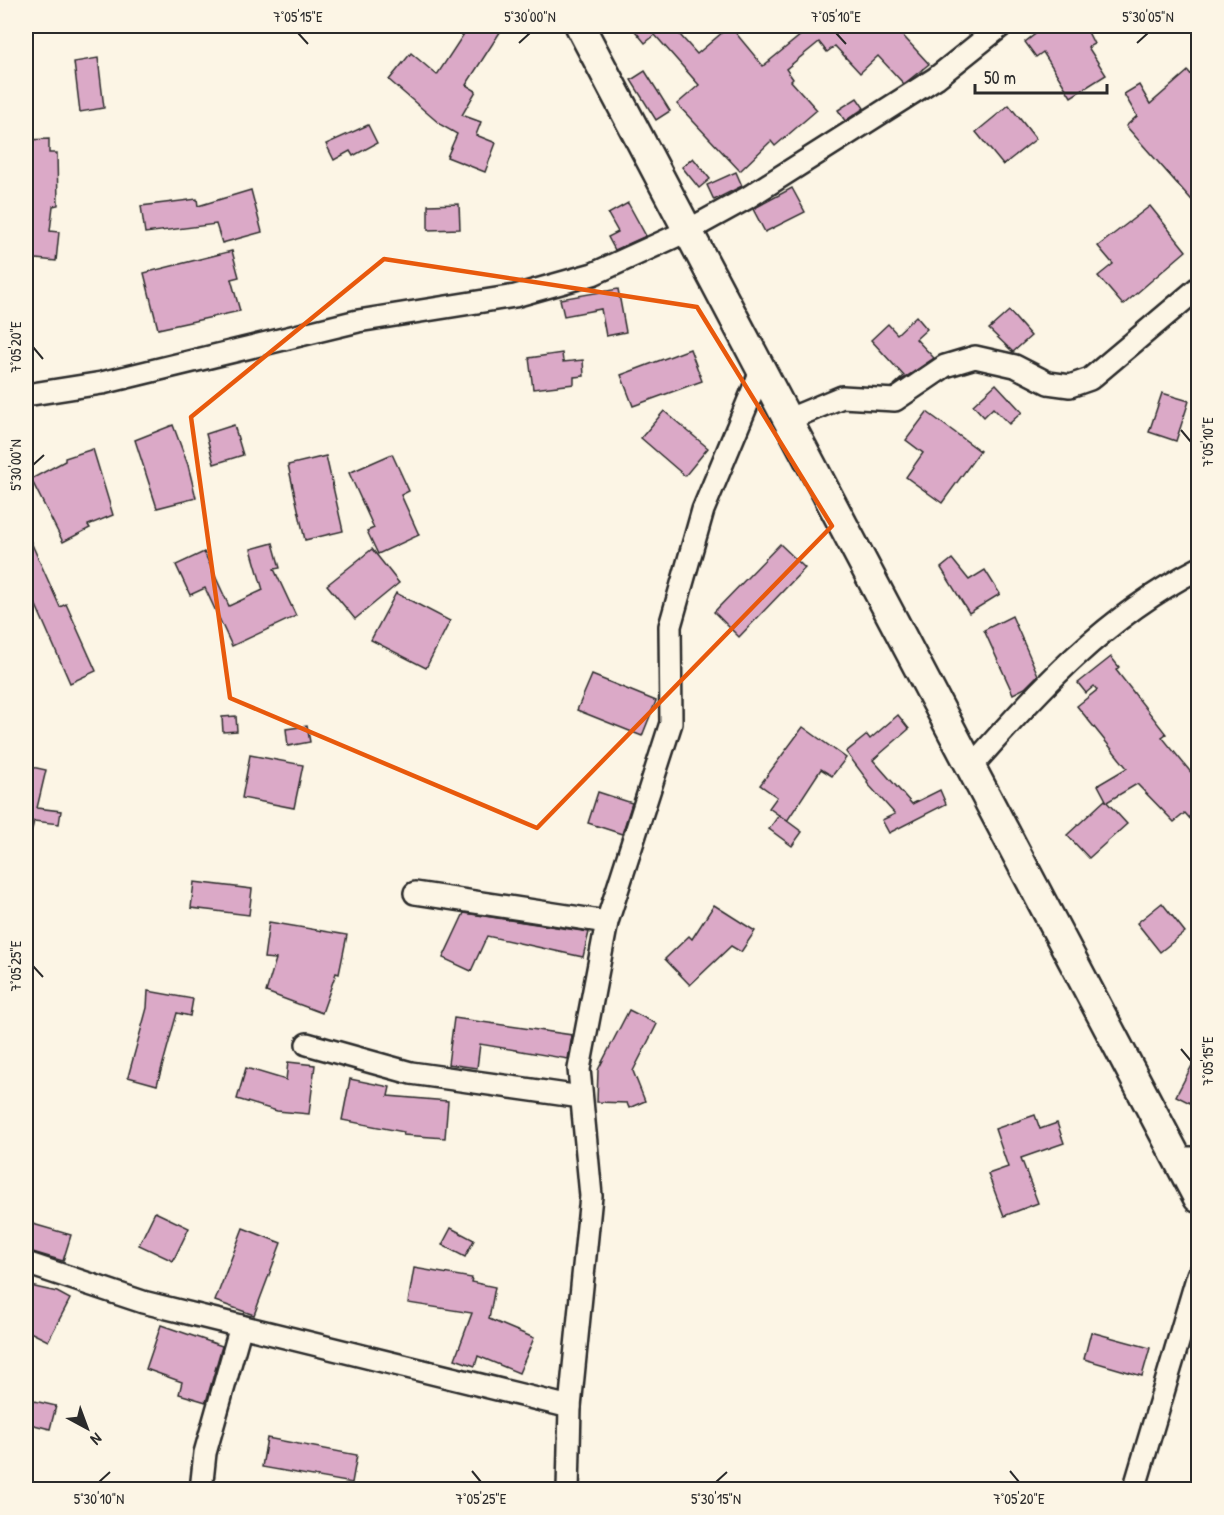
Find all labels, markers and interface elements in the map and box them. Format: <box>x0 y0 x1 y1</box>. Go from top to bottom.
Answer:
text: 7°05'15"E <box>273 6 323 27</box>
text: 5°30'00"N <box>504 6 556 27</box>
text: 7°05'10"E <box>811 6 861 27</box>
text: 5°30'05"N <box>1122 6 1174 27</box>
scale bar <box>975 57 1107 95</box>
text: 50 m <box>984 65 1016 90</box>
text: 7°05'20"E <box>5 321 26 373</box>
text: 7°05'10"E <box>1197 417 1218 467</box>
text: 5°30'00"N <box>5 439 26 491</box>
text: 7°05'25"E <box>5 940 26 991</box>
text: 7°05'15"E <box>1197 1036 1218 1086</box>
north arrow <box>57 1398 117 1458</box>
text: N <box>86 1428 107 1451</box>
text: 5°30'10"N <box>74 1488 124 1509</box>
text: 7°05'25"E <box>456 1488 507 1509</box>
text: 5°30'15"N <box>691 1488 741 1509</box>
text: 7°05'20"E <box>993 1488 1045 1509</box>

